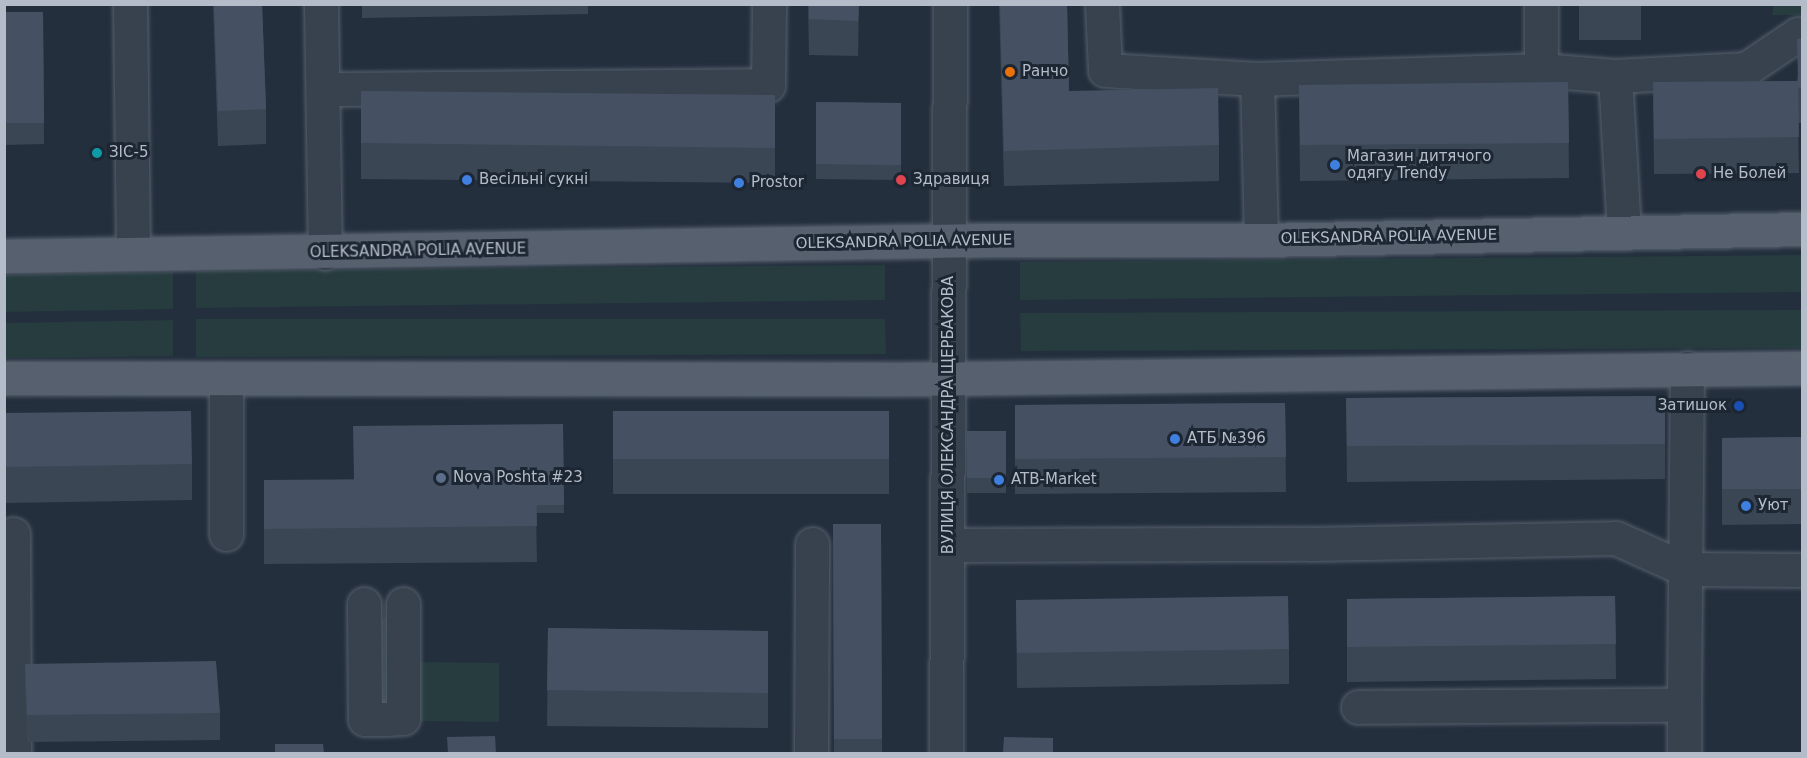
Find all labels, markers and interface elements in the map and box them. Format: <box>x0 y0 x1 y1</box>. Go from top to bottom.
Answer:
place label: Ранчо <box>1022 63 1068 81</box>
marker: Ранчо <box>1003 65 1017 79</box>
place label: ЗІС-5 <box>109 144 148 162</box>
marker: ЗІС-5 <box>90 146 104 160</box>
place label: Магазин дитячого одягу Trendy <box>1347 147 1491 182</box>
marker: Магазин дитячого одягу Trendy <box>1328 158 1342 172</box>
place label: Не Болей <box>1713 165 1786 183</box>
marker: Не Болей <box>1694 167 1708 181</box>
place label: Весільні сукні <box>479 171 588 189</box>
place label: Здравиця <box>913 171 990 189</box>
marker: Весільні сукні <box>460 173 474 187</box>
marker: Здравиця <box>894 173 908 187</box>
place label: Prostor <box>751 174 804 192</box>
marker: Prostor <box>732 176 746 190</box>
street label: OLEKSANDRA POLIA AVENUE <box>1281 226 1497 248</box>
street label: OLEKSANDRA POLIA AVENUE <box>796 231 1012 253</box>
street label: OLEKSANDRA POLIA AVENUE <box>310 240 526 262</box>
street label: ВУЛИЦЯ ОЛЕКСАНДРА ЩЕРБАКОВА <box>940 276 958 554</box>
place label: Затишок <box>1658 397 1727 415</box>
marker: Затишок <box>1732 399 1746 413</box>
place label: АТБ №396 <box>1187 430 1266 448</box>
marker: АТБ №396 <box>1168 432 1182 446</box>
place label: Nova Poshta #23 <box>453 469 583 487</box>
marker: Nova Poshta #23 <box>434 471 448 485</box>
place label: ATB-Market <box>1011 471 1097 489</box>
marker: ATB-Market <box>992 473 1006 487</box>
place label: Уют <box>1758 497 1789 515</box>
marker: Уют <box>1739 499 1753 513</box>

